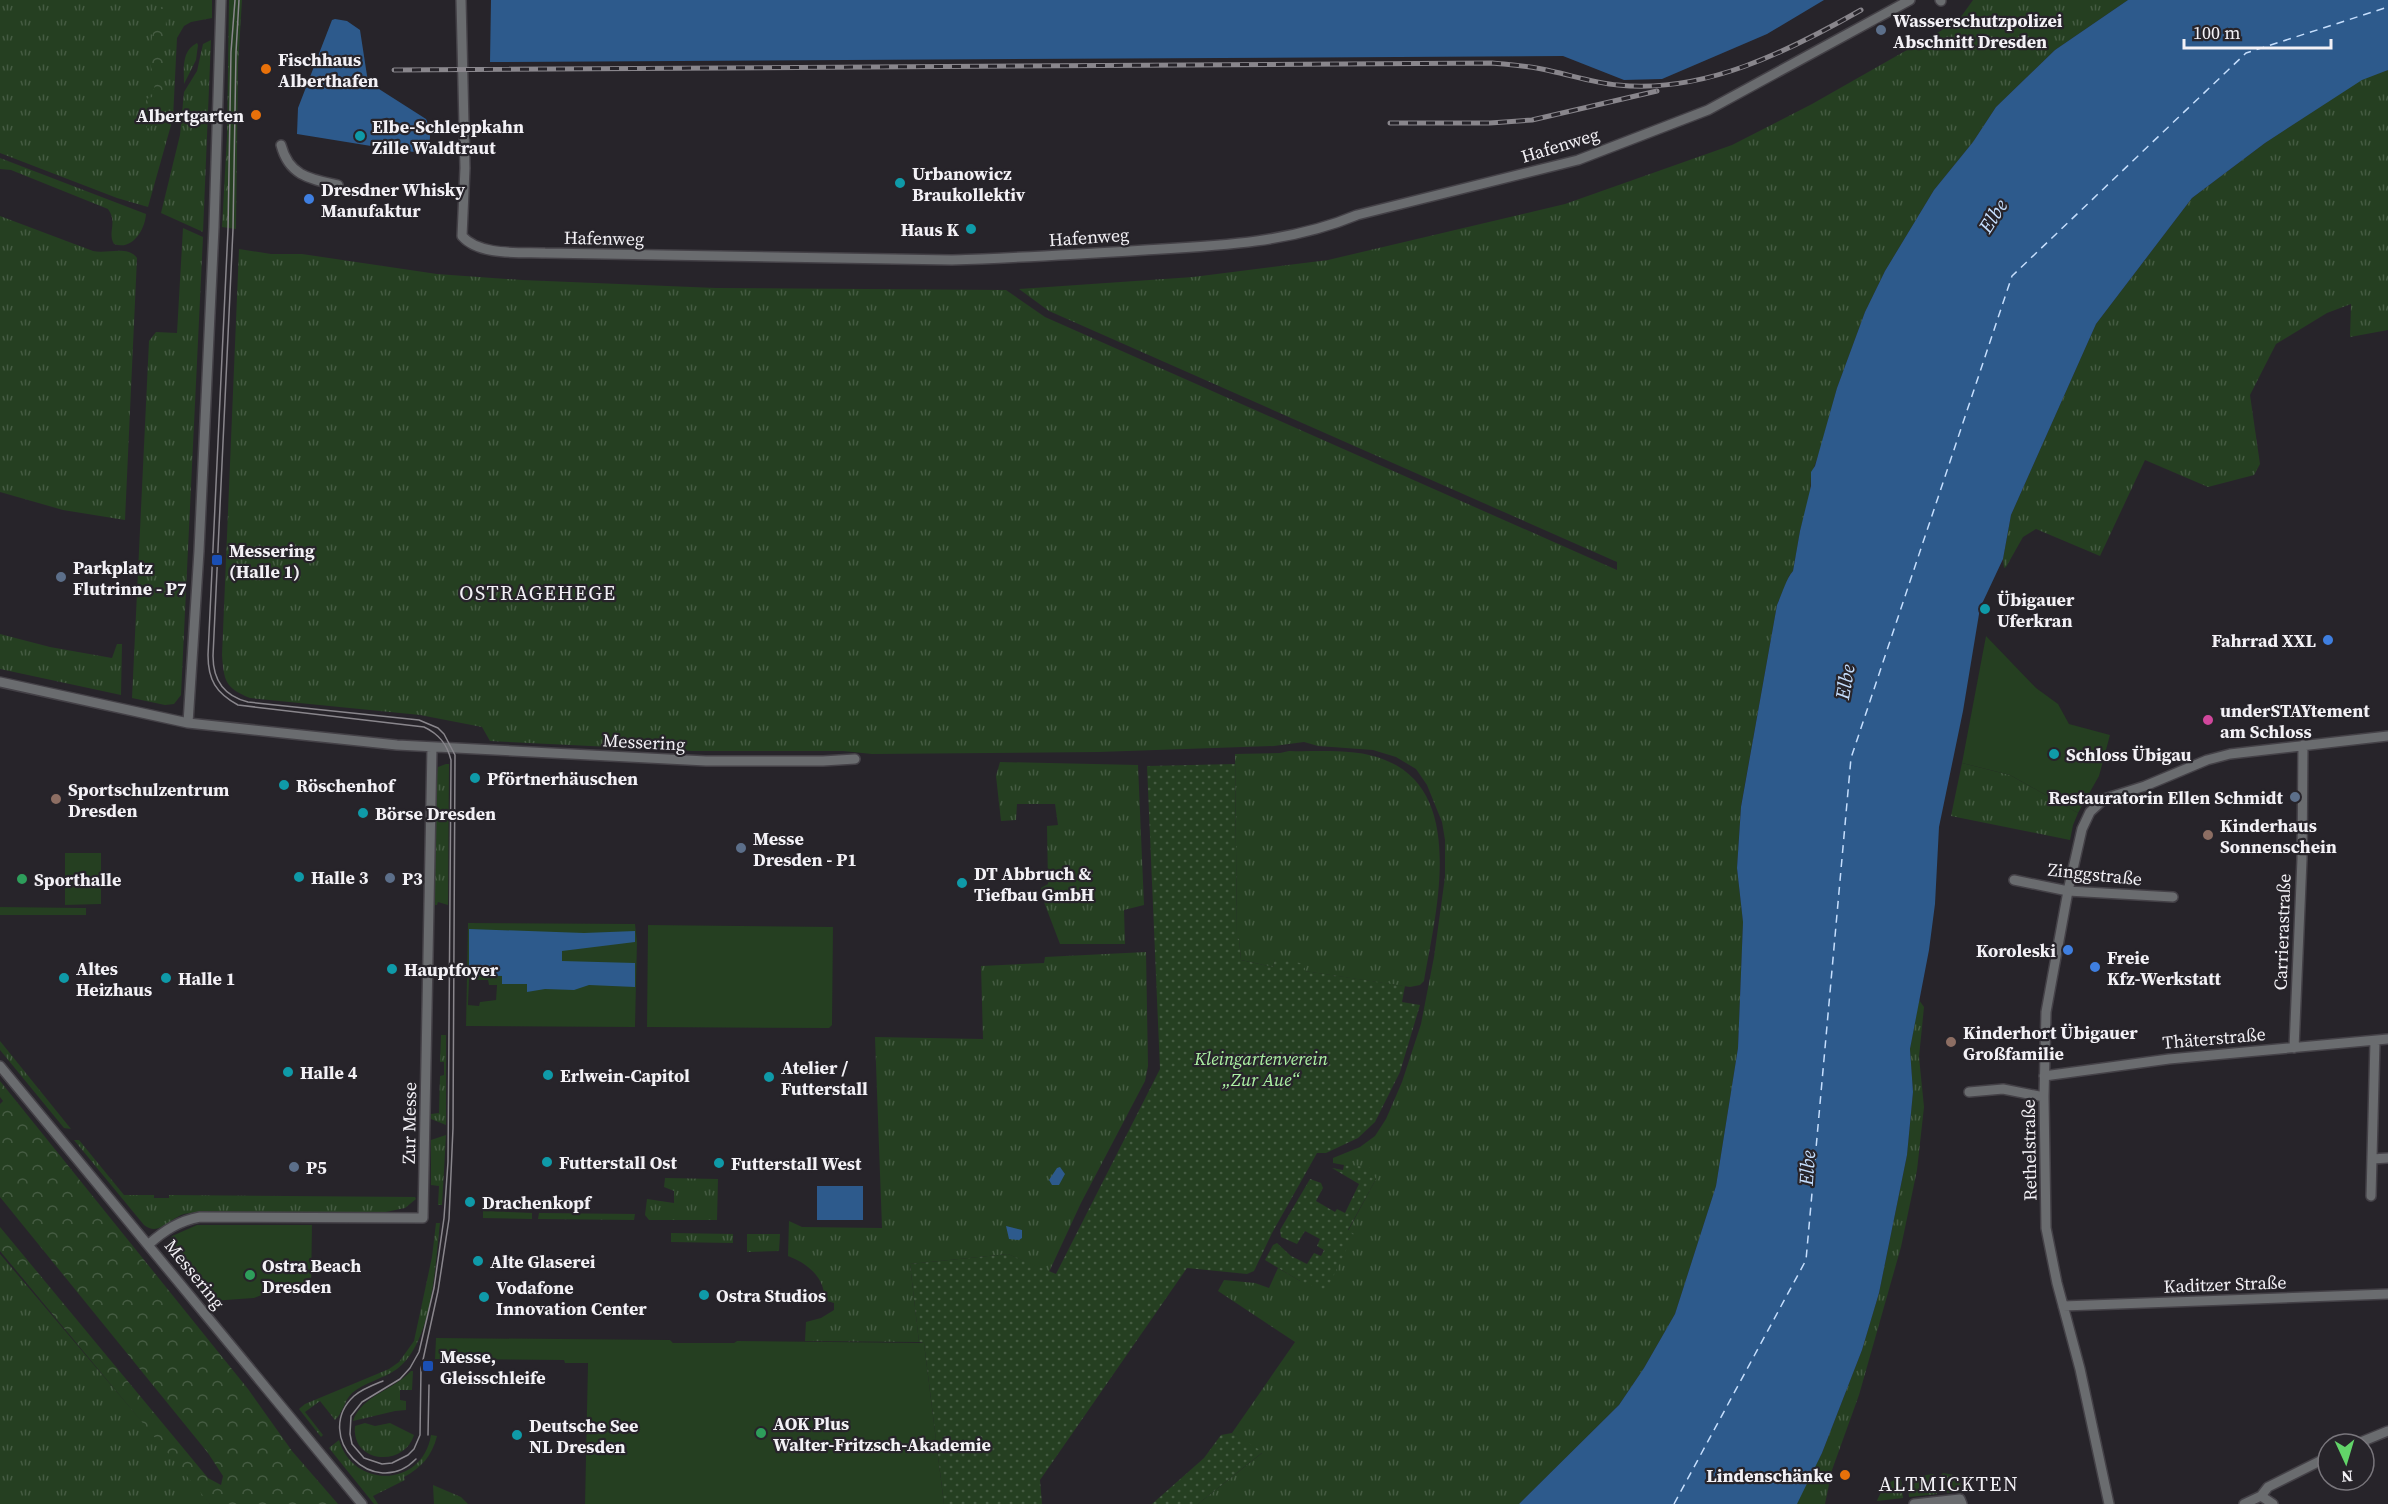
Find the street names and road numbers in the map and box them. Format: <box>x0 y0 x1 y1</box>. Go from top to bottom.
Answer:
street label: Hafenweg <box>1518 121 1602 169</box>
street label: Hafenweg <box>1048 222 1130 252</box>
street label: Hafenweg <box>564 225 644 251</box>
street label: Messering <box>602 727 686 757</box>
street label: Zinggstraße <box>2047 857 2143 891</box>
street label: Carrierastraße <box>2267 873 2297 991</box>
street label: Thäterstraße <box>2161 1021 2267 1055</box>
street label: Zur Messe <box>396 1082 422 1164</box>
street label: Rethelstraße <box>2016 1099 2042 1201</box>
street label: Messering <box>159 1234 231 1314</box>
street label: Kaditzer Straße <box>2163 1269 2287 1299</box>

